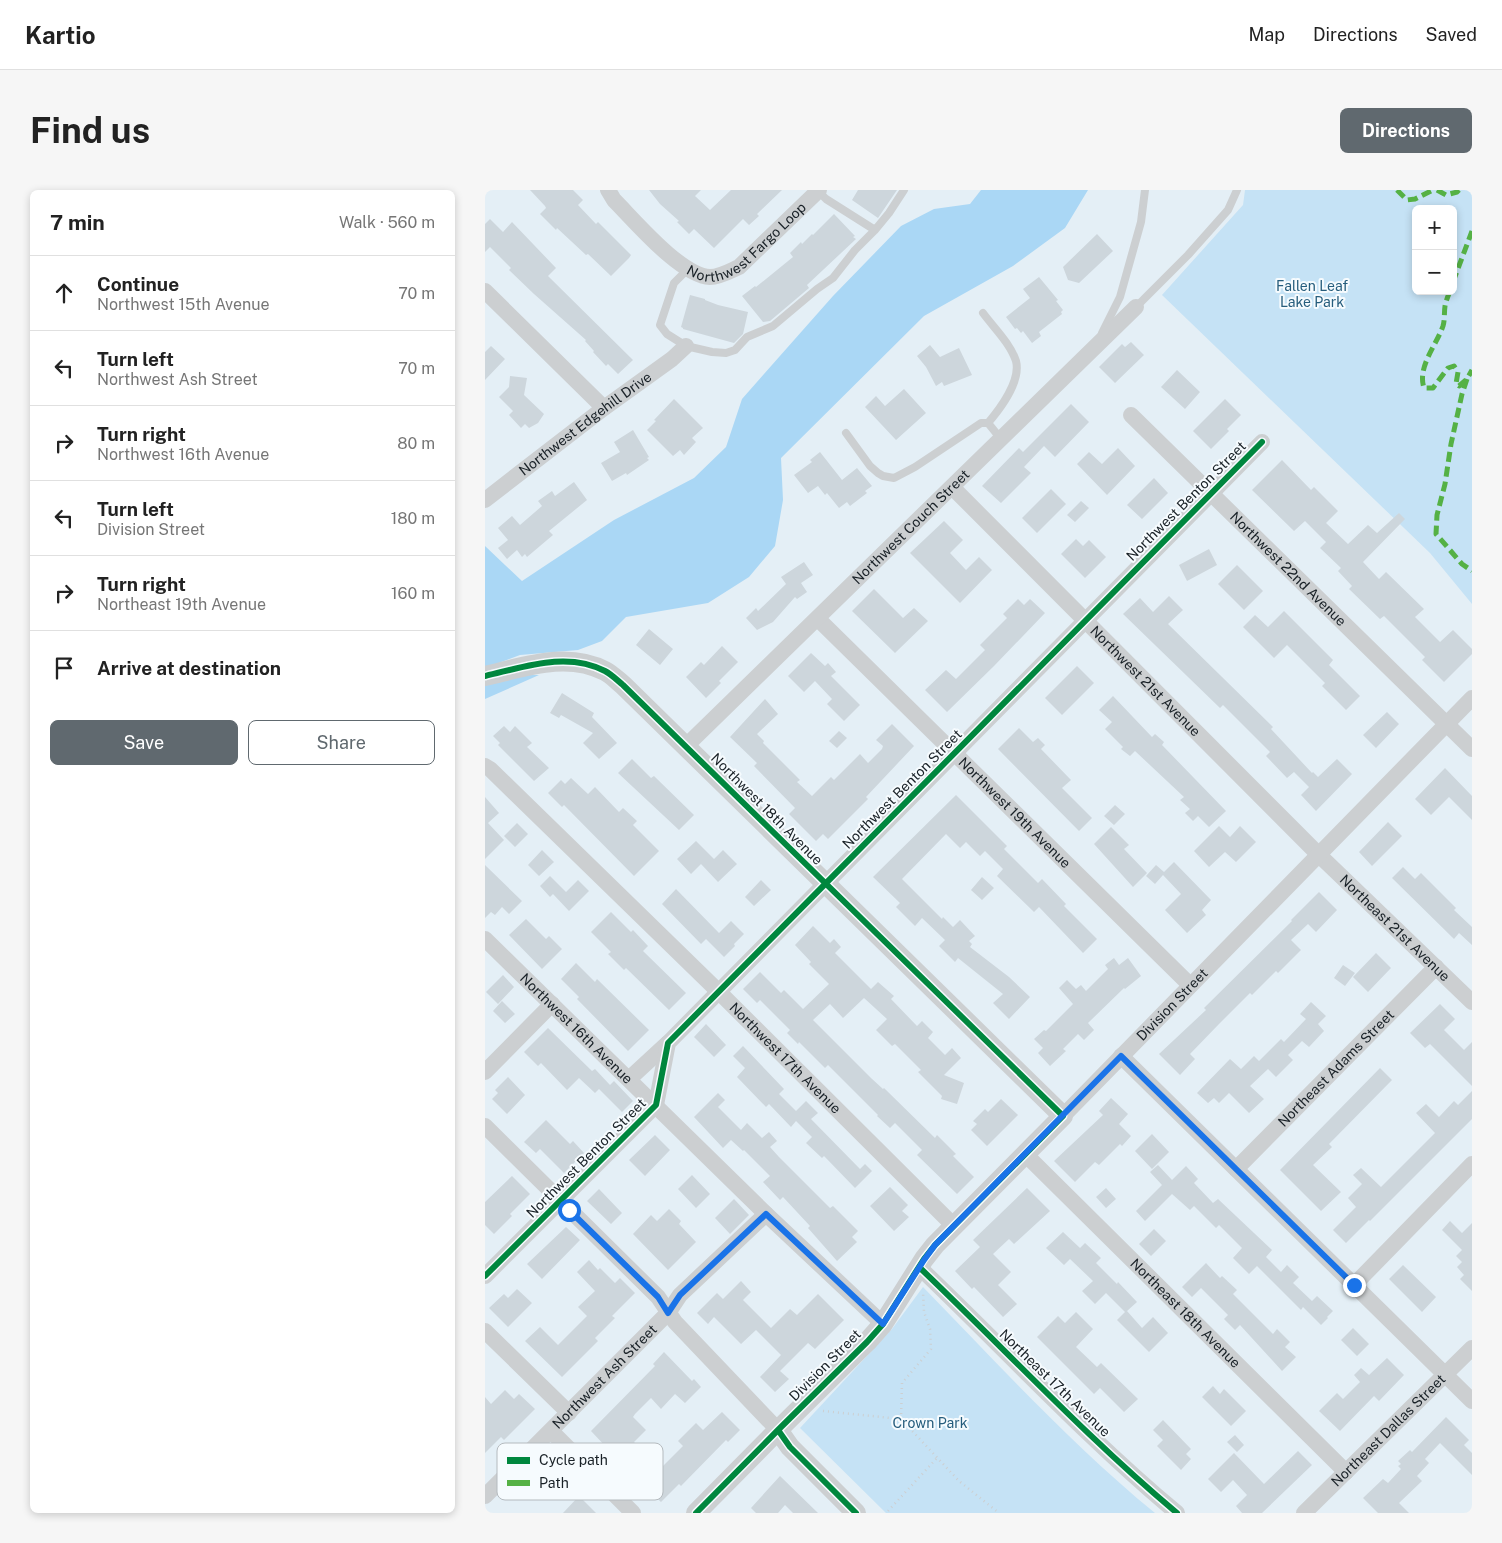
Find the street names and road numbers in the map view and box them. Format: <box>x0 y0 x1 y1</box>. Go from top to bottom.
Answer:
street label: Northwest Fargo Loop <box>684 199 809 285</box>
street label: Northwest Edgehill Drive <box>516 368 655 479</box>
street label: Northwest Benton Street <box>1123 438 1249 564</box>
street label: Northwest Couch Street <box>849 466 973 587</box>
street label: Northwest 22nd Avenue <box>1227 509 1350 629</box>
street label: Northwest 21st Avenue <box>1087 622 1204 740</box>
street label: Northwest Benton Street <box>839 726 965 852</box>
street label: Northwest 18th Avenue <box>708 750 826 868</box>
street label: Northwest 19th Avenue <box>955 754 1074 871</box>
street label: Northeast 21st Avenue <box>1337 871 1453 985</box>
street label: Division Street <box>1133 965 1211 1044</box>
street label: Northwest 16th Avenue <box>517 970 636 1087</box>
street label: Northwest 17th Avenue <box>726 999 844 1117</box>
street label: Northeast Adams Street <box>1275 1006 1397 1130</box>
street label: Northwest Benton Street <box>523 1095 649 1221</box>
street label: Northeast 18th Avenue <box>1127 1255 1244 1371</box>
street label: Northwest Ash Street <box>549 1321 660 1432</box>
street label: Division Street <box>786 1326 864 1404</box>
street label: Northeast 17th Avenue <box>996 1326 1114 1440</box>
street label: Northeast Dallas Street <box>1328 1371 1448 1490</box>

